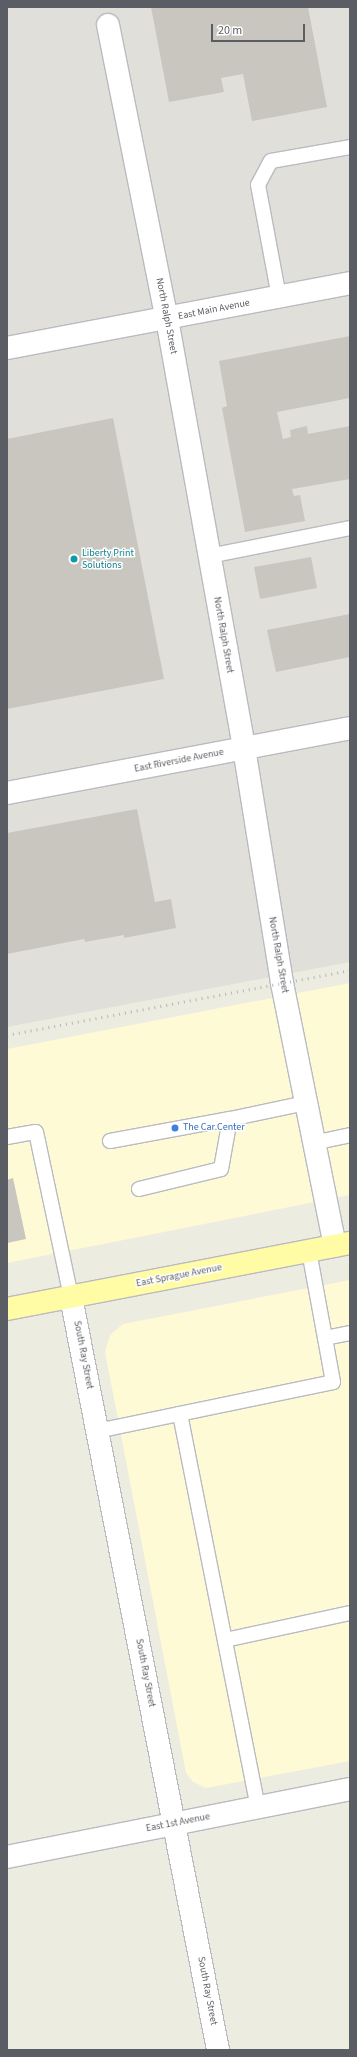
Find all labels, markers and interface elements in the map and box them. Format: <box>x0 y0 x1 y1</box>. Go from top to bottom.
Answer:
scale bar <box>213 16 307 42</box>
text: 20 m <box>218 22 242 39</box>
street label: North Ralph Street <box>153 277 179 355</box>
street label: East Main Avenue <box>177 297 251 323</box>
place label: Liberty Print Solutions <box>82 547 134 570</box>
marker: Liberty Print Solutions <box>69 554 79 564</box>
street label: North Ralph Street <box>210 596 236 674</box>
street label: East Riverside Avenue <box>133 746 225 776</box>
street label: North Ralph Street <box>265 916 291 994</box>
place label: The Car Center <box>183 1122 245 1134</box>
marker: The Car Center <box>170 1123 180 1133</box>
street label: East Sprague Avenue <box>135 1262 223 1290</box>
street label: South Ray Street <box>70 1320 96 1390</box>
street label: South Ray Street <box>132 1638 158 1708</box>
street label: East 1st Avenue <box>145 1811 211 1835</box>
street label: South Ray Street <box>194 1956 220 2026</box>

